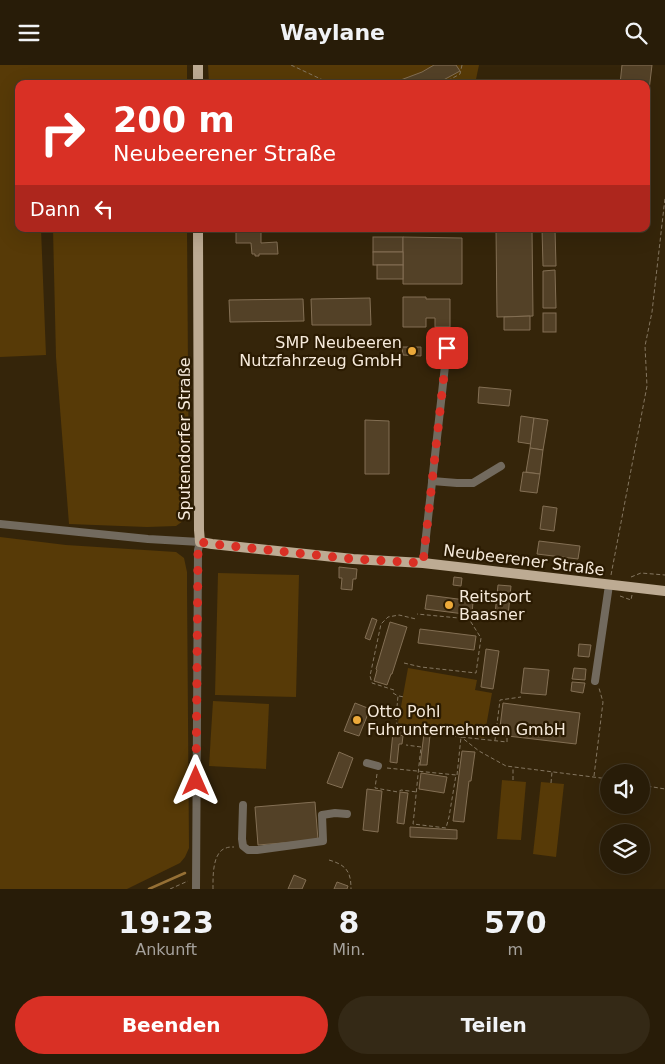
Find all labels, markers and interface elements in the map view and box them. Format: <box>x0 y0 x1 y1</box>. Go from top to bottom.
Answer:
icon: menu <box>15 19 43 47</box>
icon: search <box>622 19 650 47</box>
text: Waylane <box>280 20 385 45</box>
icon: right <box>30 100 95 165</box>
text: 200 m <box>113 100 235 140</box>
text: Neubeerener Straße <box>113 141 336 166</box>
icon: left <box>90 195 118 223</box>
text: Dann <box>30 198 80 220</box>
pin <box>426 327 468 369</box>
place label: SMP Neubeeren Nutzfahrzeug GmbH <box>239 333 402 370</box>
icon: arrive <box>433 334 461 362</box>
marker: SMP Neubeeren Nutzfahrzeug GmbH <box>406 345 418 357</box>
street label: Sputendorfer Straße <box>175 357 194 521</box>
street label: Neubeerener Straße <box>442 541 606 579</box>
place label: Reitsport Baasner <box>459 587 531 624</box>
marker: Reitsport Baasner <box>443 599 455 611</box>
place label: Otto Pohl Fuhrunternehmen GmbH <box>367 702 566 739</box>
marker: Otto Pohl Fuhrunternehmen GmbH <box>351 714 363 726</box>
position arrow <box>169 754 221 806</box>
map controls <box>600 764 650 874</box>
button: sound <box>600 764 650 814</box>
button: layers <box>600 824 650 874</box>
text: 19:23 <box>118 905 214 940</box>
text: 8 <box>338 905 359 940</box>
text: 570 <box>484 905 547 940</box>
text: Ankunft <box>135 940 197 959</box>
text: Min. <box>332 940 366 959</box>
text: m <box>508 940 523 959</box>
button: Beenden <box>15 996 328 1054</box>
button: Teilen <box>338 996 650 1054</box>

